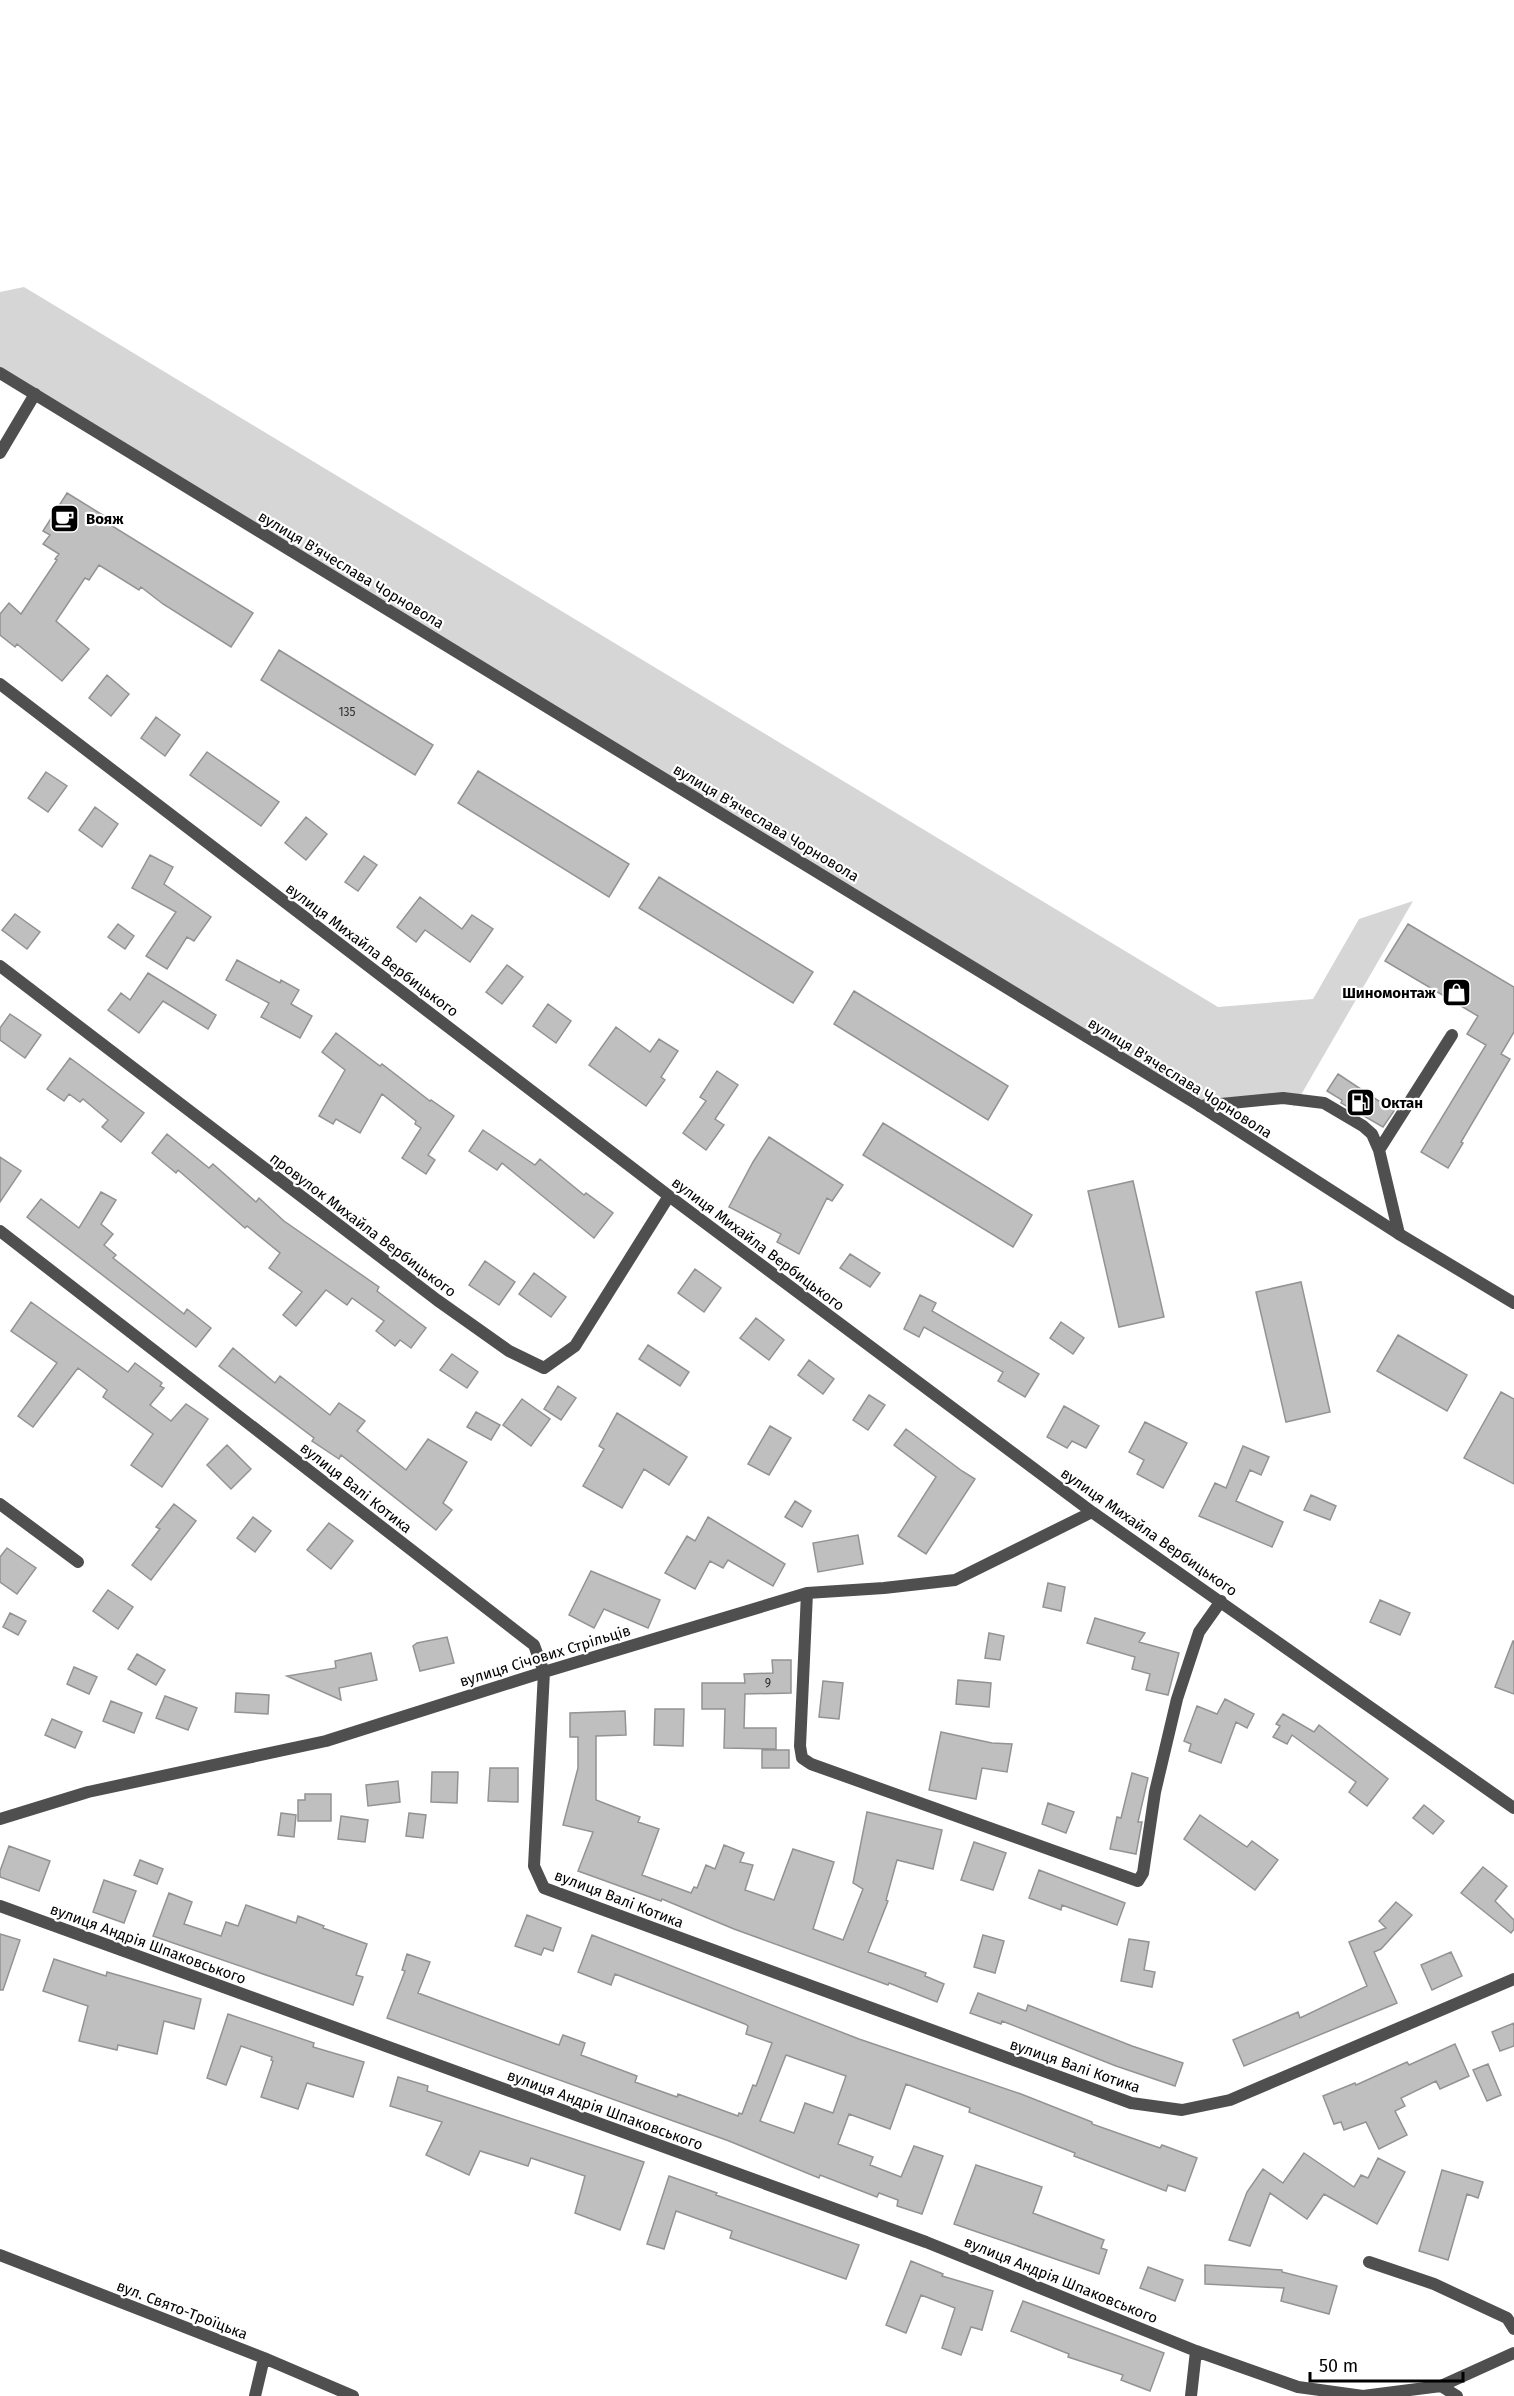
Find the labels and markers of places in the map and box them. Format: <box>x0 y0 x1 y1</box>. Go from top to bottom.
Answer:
cafe icon: Вояж <box>49 503 81 535</box>
place label: Вояж <box>86 510 124 528</box>
shop icon: Шиномонтаж <box>1441 977 1473 1009</box>
place label: Шиномонтаж <box>1342 984 1437 1002</box>
fuel station icon: Октан <box>1344 1087 1376 1119</box>
place label: Октан <box>1381 1094 1423 1112</box>

